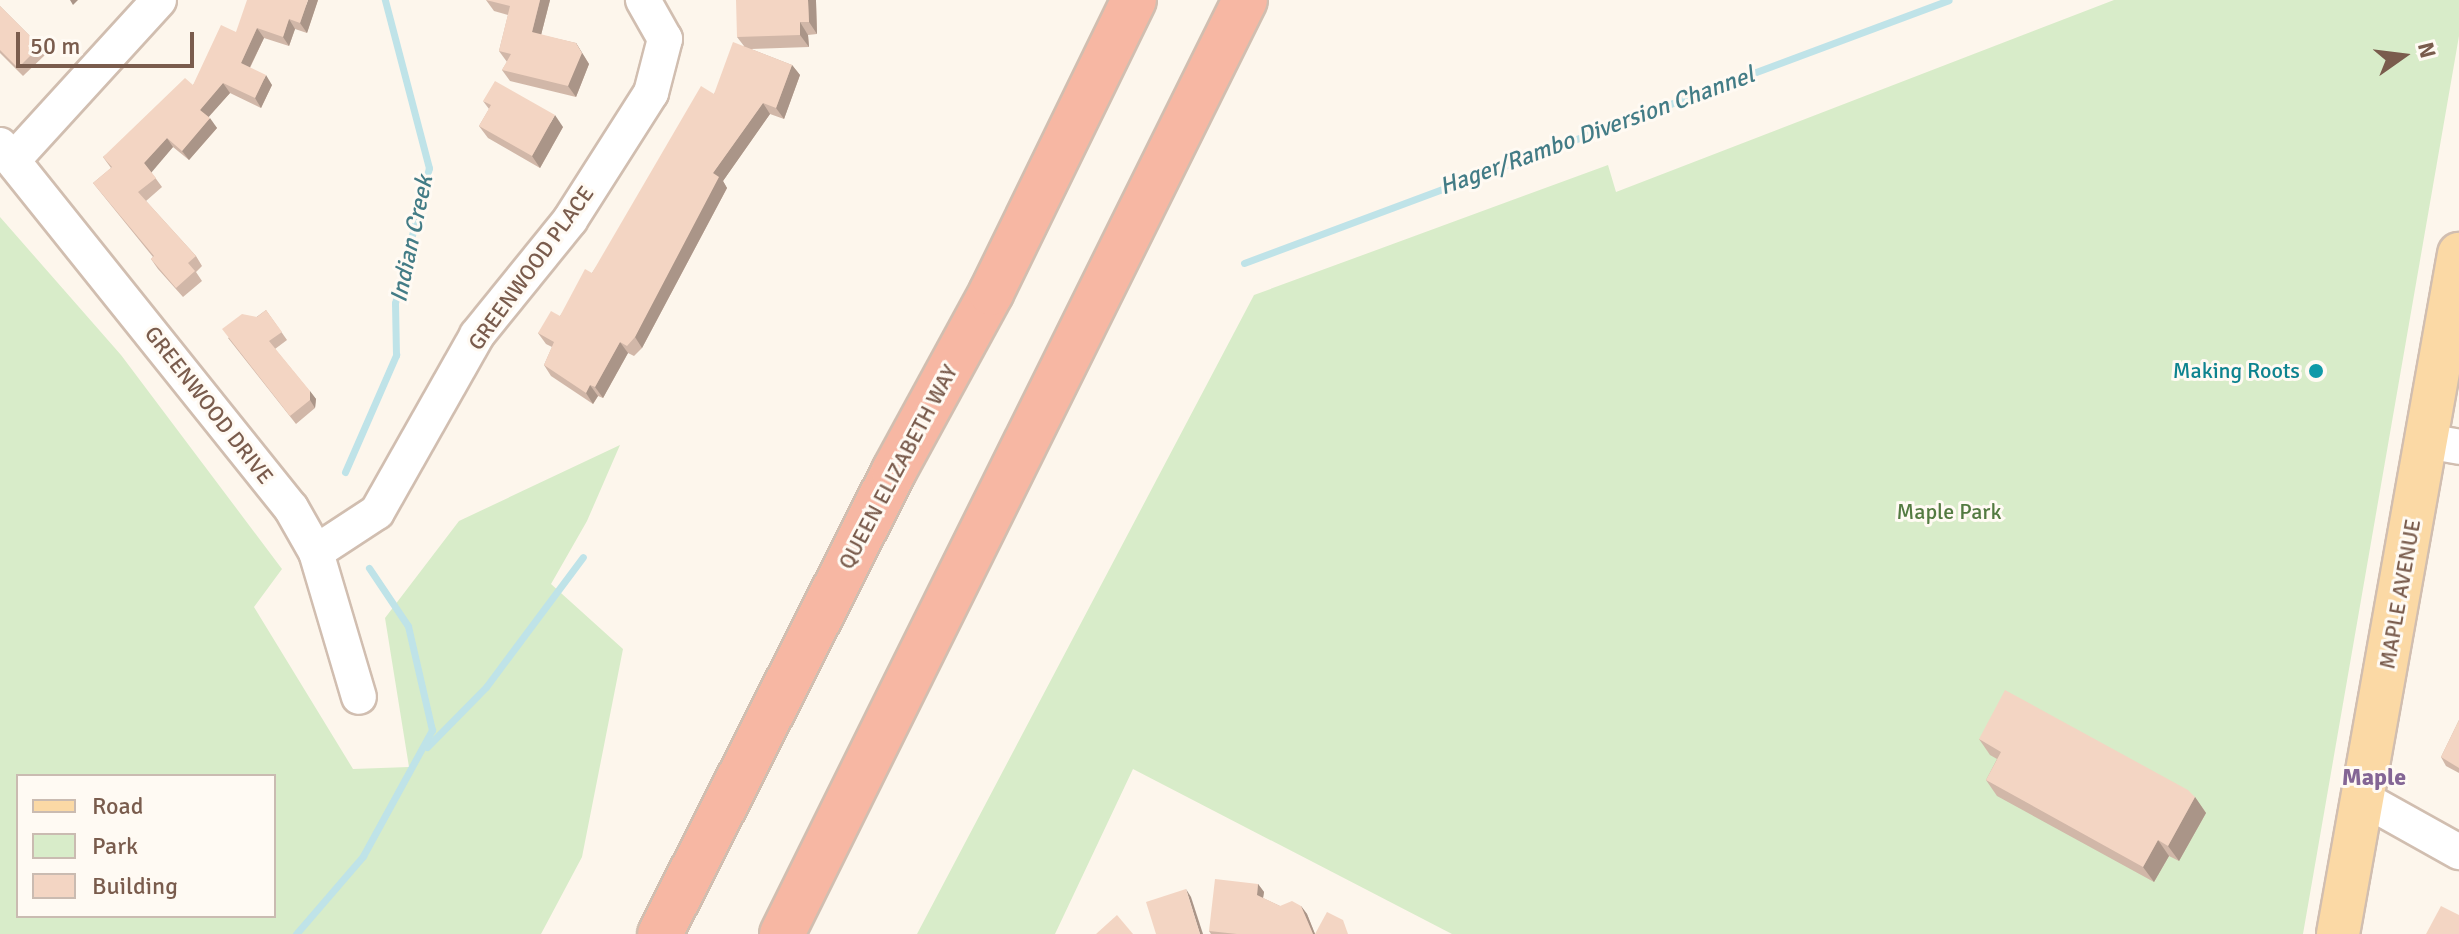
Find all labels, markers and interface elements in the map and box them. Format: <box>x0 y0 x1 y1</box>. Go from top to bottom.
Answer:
scale bar <box>20 16 198 66</box>
north arrow <box>2363 16 2443 96</box>
text: 50 m <box>30 31 80 61</box>
text: N <box>2412 39 2442 61</box>
water label: Hager/Rambo Diversion Channel <box>1436 61 1758 201</box>
water label: Indian Creek <box>385 173 439 305</box>
street label: GREENWOOD PLACE <box>463 181 599 355</box>
street label: GREENWOOD DRIVE <box>139 321 279 489</box>
place label: Making Roots <box>2173 358 2300 384</box>
street label: QUEEN ELIZABETH WAY <box>833 360 963 574</box>
marker: Making Roots <box>2307 362 2325 380</box>
park label: Maple Park <box>1897 499 2001 525</box>
street label: MAPLE AVENUE <box>2374 517 2426 671</box>
district label: Maple <box>2342 764 2406 792</box>
legend <box>16 774 276 918</box>
text: Road <box>92 791 143 821</box>
text: Park <box>92 831 138 861</box>
text: Building <box>92 871 178 901</box>

